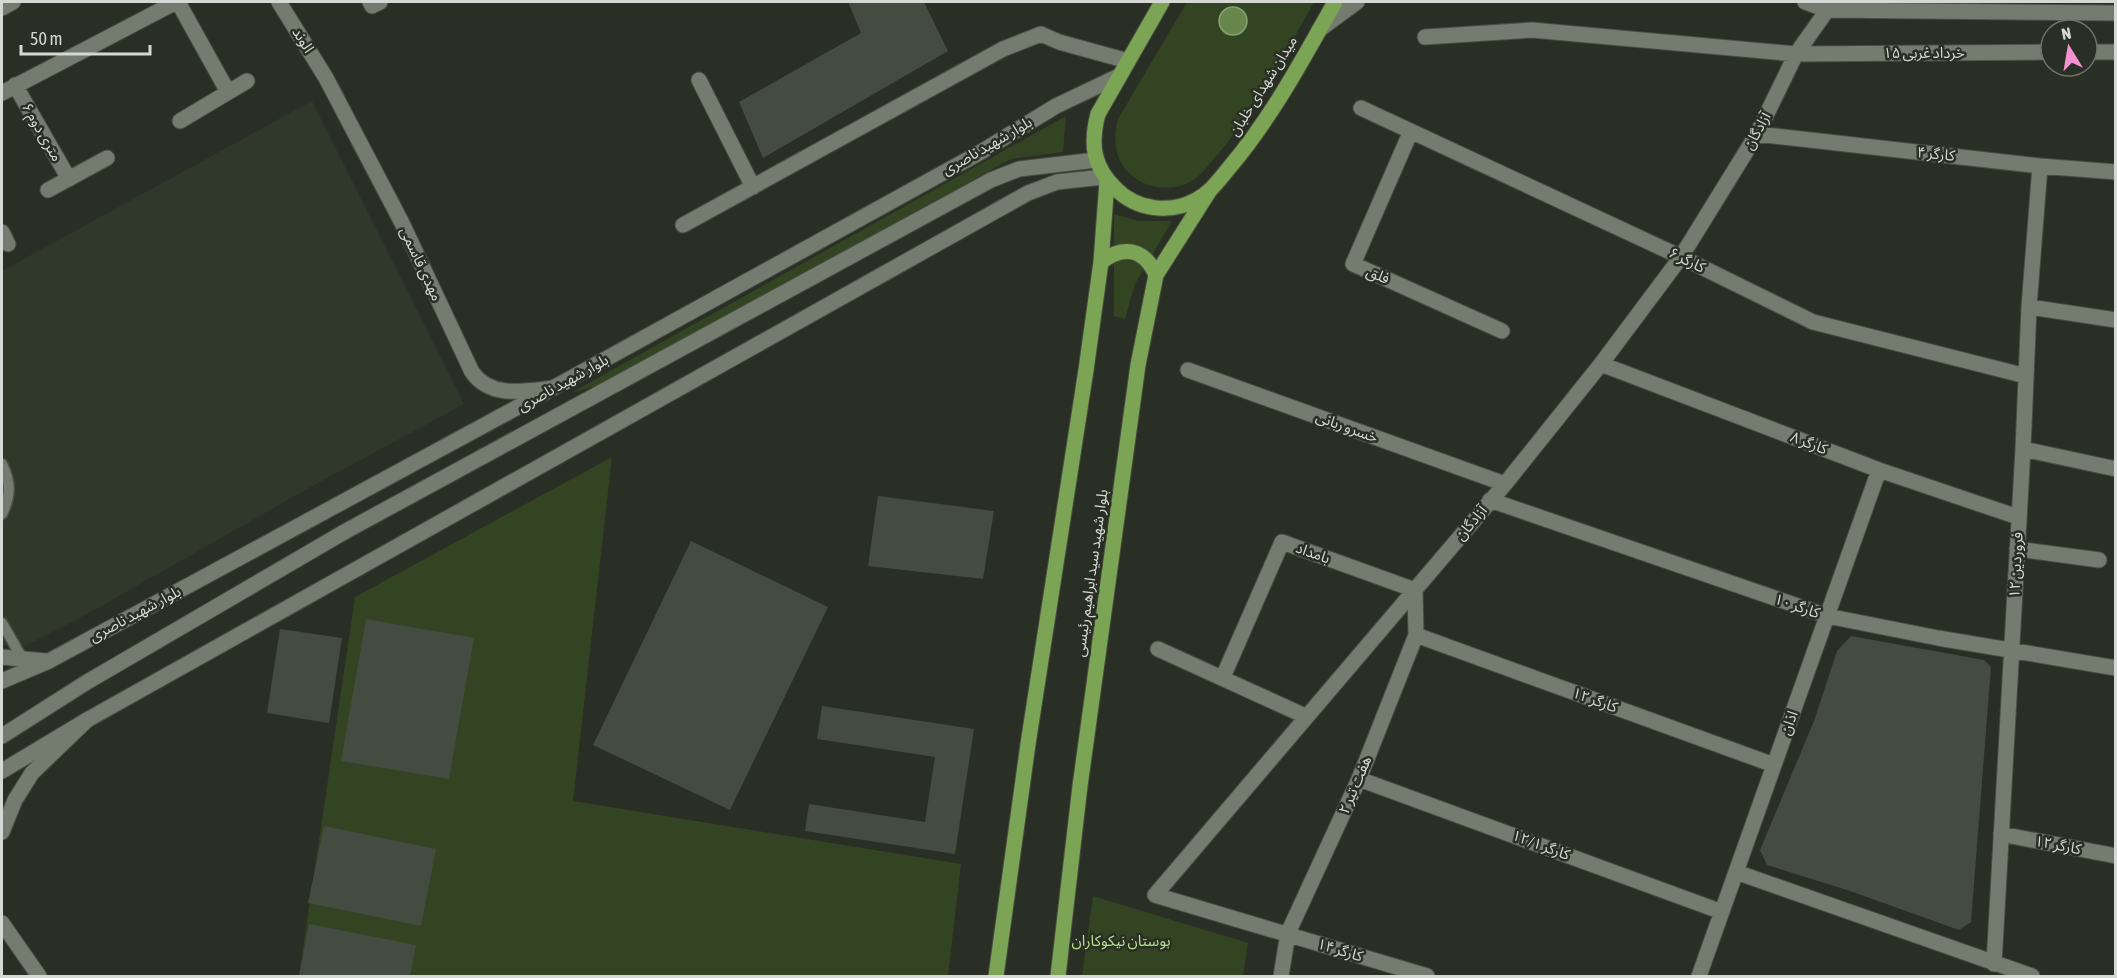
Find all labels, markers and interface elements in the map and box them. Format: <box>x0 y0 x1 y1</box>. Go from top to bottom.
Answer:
scale bar <box>21 18 150 56</box>
north arrow <box>2039 18 2099 78</box>
street label: الوند <box>288 24 318 56</box>
text: N <box>2060 24 2072 43</box>
text: 50 m <box>30 28 62 49</box>
street label: میدان شهدای خلبان <box>1225 33 1301 139</box>
street label: ۱۵ خرداد غربی <box>1883 44 1965 62</box>
street label: ۶ متری دوم <box>16 100 66 165</box>
street label: آزادگان <box>1739 109 1775 153</box>
street label: بلوار شهید ناصری <box>939 113 1035 179</box>
street label: کارگر ۴ <box>1916 143 1957 165</box>
street label: مهدی قاسمی <box>396 224 446 304</box>
street label: کارگر ۶ <box>1666 244 1709 277</box>
street label: فلق <box>1363 262 1393 289</box>
street label: بلوار شهید ناصری <box>514 351 612 415</box>
street label: خسرو ربانی <box>1313 407 1381 447</box>
street label: کارگر ۸ <box>1788 428 1831 459</box>
street label: بلوار شهید سید ابراهیم رئیسی <box>1070 488 1114 658</box>
street label: آزادگان <box>1451 501 1491 544</box>
street label: ۱۲ فروردین <box>2005 531 2027 599</box>
street label: بامداد <box>1294 539 1333 567</box>
street label: بلوار شهید ناصری <box>86 582 184 646</box>
street label: کارگر ۱۰ <box>1772 590 1823 622</box>
street label: کارگر ۱۲ <box>1570 684 1621 717</box>
street label: اذان <box>1776 708 1802 738</box>
street label: هفت تیر ۲ <box>1335 753 1375 817</box>
street label: کارگر ۱۲/۱ <box>1510 826 1573 864</box>
street label: کارگر ۱۲ <box>2033 832 2083 858</box>
park label: بوستان نیکوکاران <box>1071 932 1171 950</box>
street label: کارگر ۱۴ <box>1315 935 1366 966</box>

